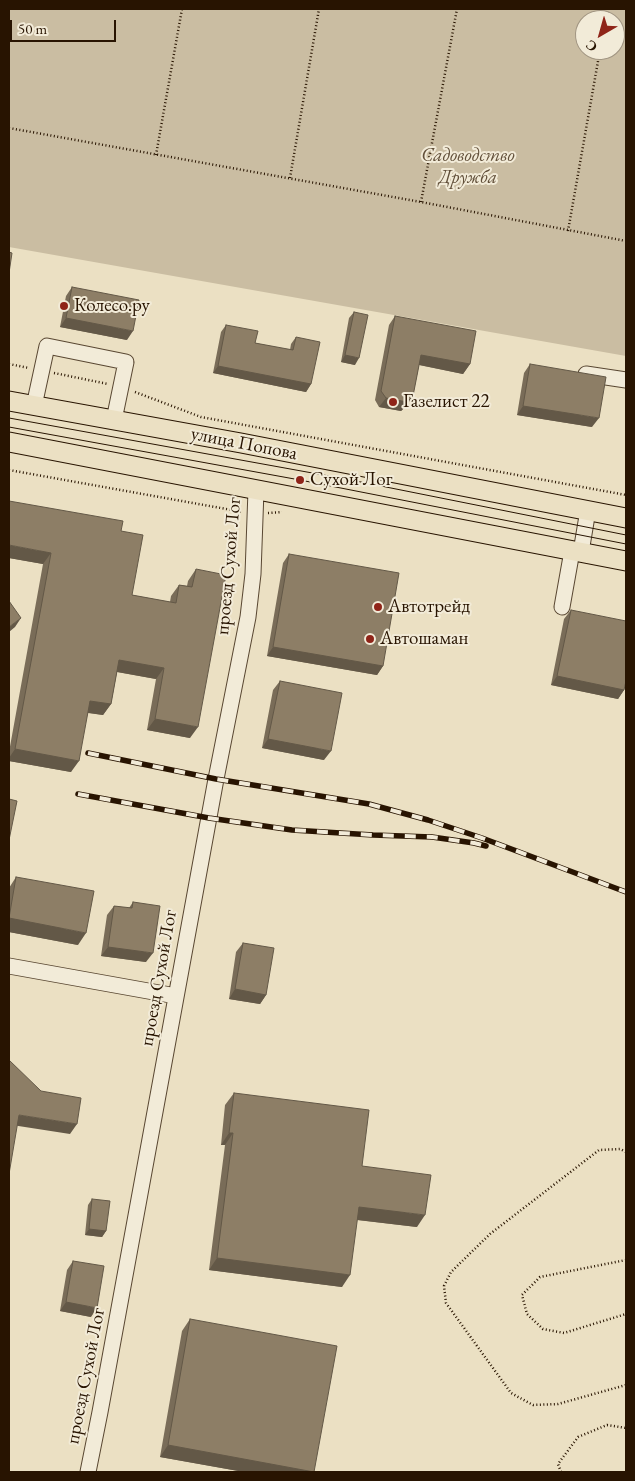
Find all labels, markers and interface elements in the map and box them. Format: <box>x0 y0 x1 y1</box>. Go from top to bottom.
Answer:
scale bar <box>12 10 119 42</box>
north arrow <box>575 10 625 60</box>
text: 50 m <box>18 19 47 38</box>
text: С <box>582 36 601 56</box>
park label: Садоводство Дружба <box>421 145 515 189</box>
place label: Колесо.ру <box>74 295 150 317</box>
marker: Колесо.ру <box>58 300 70 312</box>
place label: Газелист 22 <box>403 391 490 413</box>
marker: Газелист 22 <box>387 396 399 408</box>
street label: улица Попова <box>189 423 299 465</box>
place label: Сухой Лог <box>310 469 392 491</box>
marker: Сухой Лог <box>294 474 306 486</box>
street label: проезд Сухой Лог <box>212 496 246 636</box>
place label: Автотрейд <box>388 596 470 618</box>
marker: Автотрейд <box>372 601 384 613</box>
place label: Автошаман <box>380 628 468 650</box>
marker: Автошаман <box>364 633 376 645</box>
street label: проезд Сухой Лог <box>136 908 182 1048</box>
street label: проезд Сухой Лог <box>62 1306 110 1446</box>

